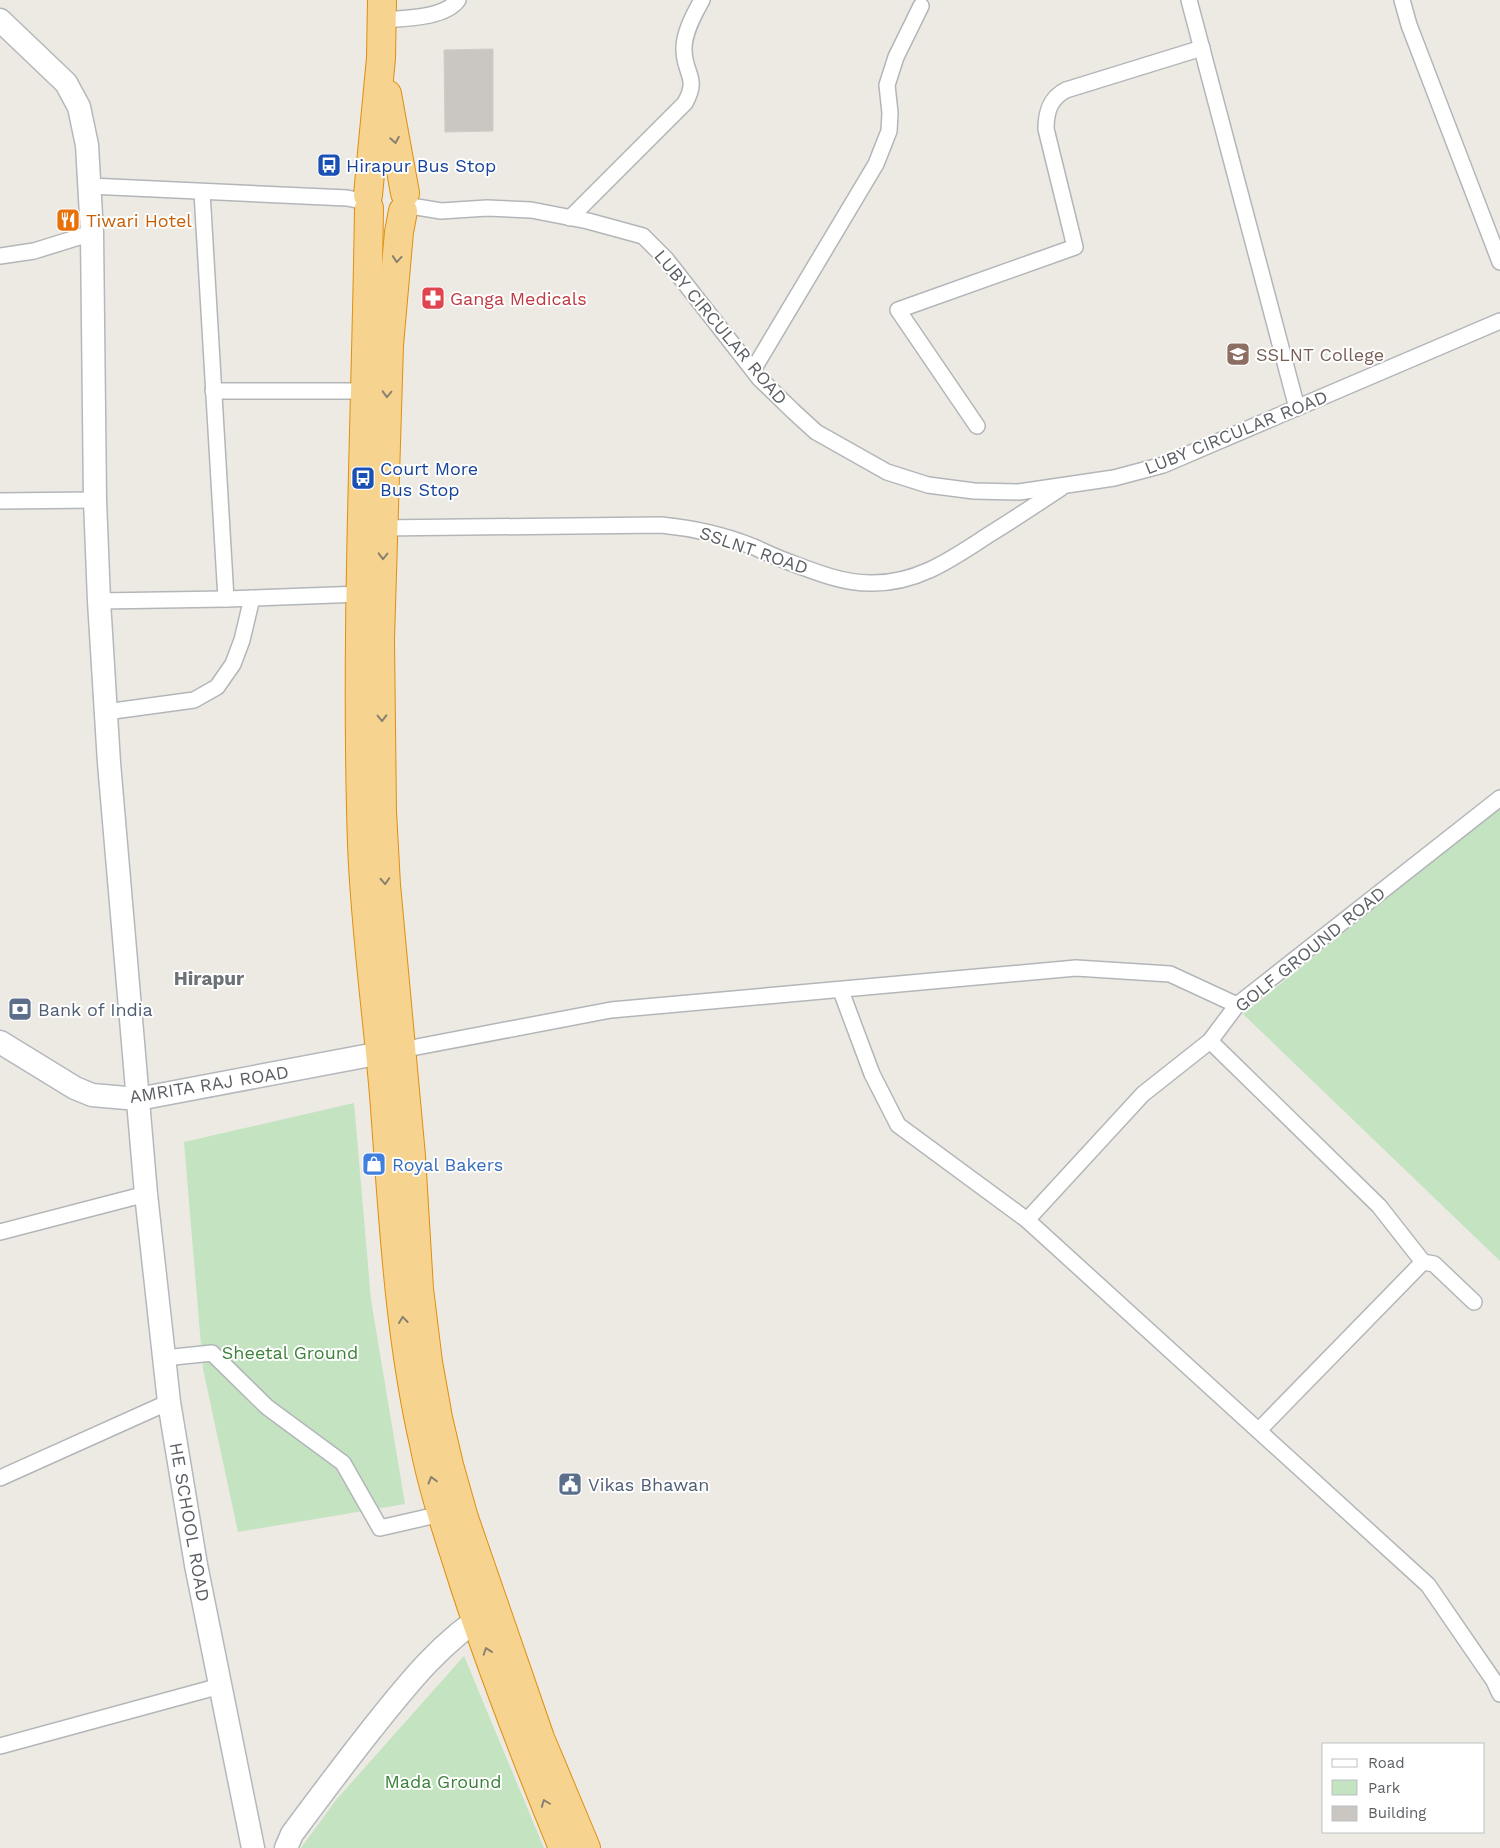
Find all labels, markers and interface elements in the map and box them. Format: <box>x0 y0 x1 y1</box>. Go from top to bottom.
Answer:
one-way arrow <box>389 136 399 145</box>
bus stop icon: Hirapur Bus Stop <box>316 152 342 178</box>
place label: Hirapur Bus Stop <box>346 155 496 176</box>
restaurant icon: Tiwari Hotel <box>55 207 81 233</box>
place label: Tiwari Hotel <box>86 210 192 231</box>
street label: LUBY CIRCULAR ROAD <box>650 245 792 409</box>
one-way arrow <box>392 255 403 263</box>
pharmacy icon: Ganga Medicals <box>420 285 446 311</box>
place label: Ganga Medicals <box>450 288 587 309</box>
school or university icon: SSLNT College <box>1225 341 1251 367</box>
place label: SSLNT College <box>1256 344 1384 365</box>
street label: LUBY CIRCULAR ROAD <box>1141 386 1331 478</box>
one-way arrow <box>382 390 393 398</box>
place label: Court More Bus Stop <box>380 458 478 500</box>
bus stop icon: Court More Bus Stop <box>350 465 376 491</box>
street label: SSLNT ROAD <box>697 522 811 578</box>
one-way arrow <box>377 552 388 560</box>
one-way arrow <box>376 715 387 723</box>
one-way arrow <box>380 877 391 885</box>
street label: GOLF GROUND ROAD <box>1231 882 1389 1016</box>
district label: Hirapur <box>174 967 245 990</box>
bank icon: Bank of India <box>7 996 33 1022</box>
place label: Bank of India <box>38 999 153 1020</box>
street label: AMRITA RAJ ROAD <box>128 1061 290 1107</box>
shop icon: Royal Bakers <box>361 1151 387 1177</box>
place label: Royal Bakers <box>392 1154 503 1175</box>
one-way arrow <box>398 1316 409 1324</box>
park label: Sheetal Ground <box>222 1342 358 1363</box>
street label: HE SCHOOL ROAD <box>166 1441 214 1603</box>
public building icon: Vikas Bhawan <box>557 1471 583 1497</box>
place label: Vikas Bhawan <box>588 1474 709 1495</box>
one-way arrow <box>428 1476 438 1484</box>
one-way arrow <box>482 1647 492 1656</box>
legend <box>1322 1743 1485 1833</box>
text: Road <box>1368 1754 1405 1772</box>
park label: Mada Ground <box>384 1771 502 1792</box>
text: Park <box>1368 1779 1401 1797</box>
one-way arrow <box>541 1799 551 1808</box>
text: Building <box>1368 1804 1426 1822</box>

